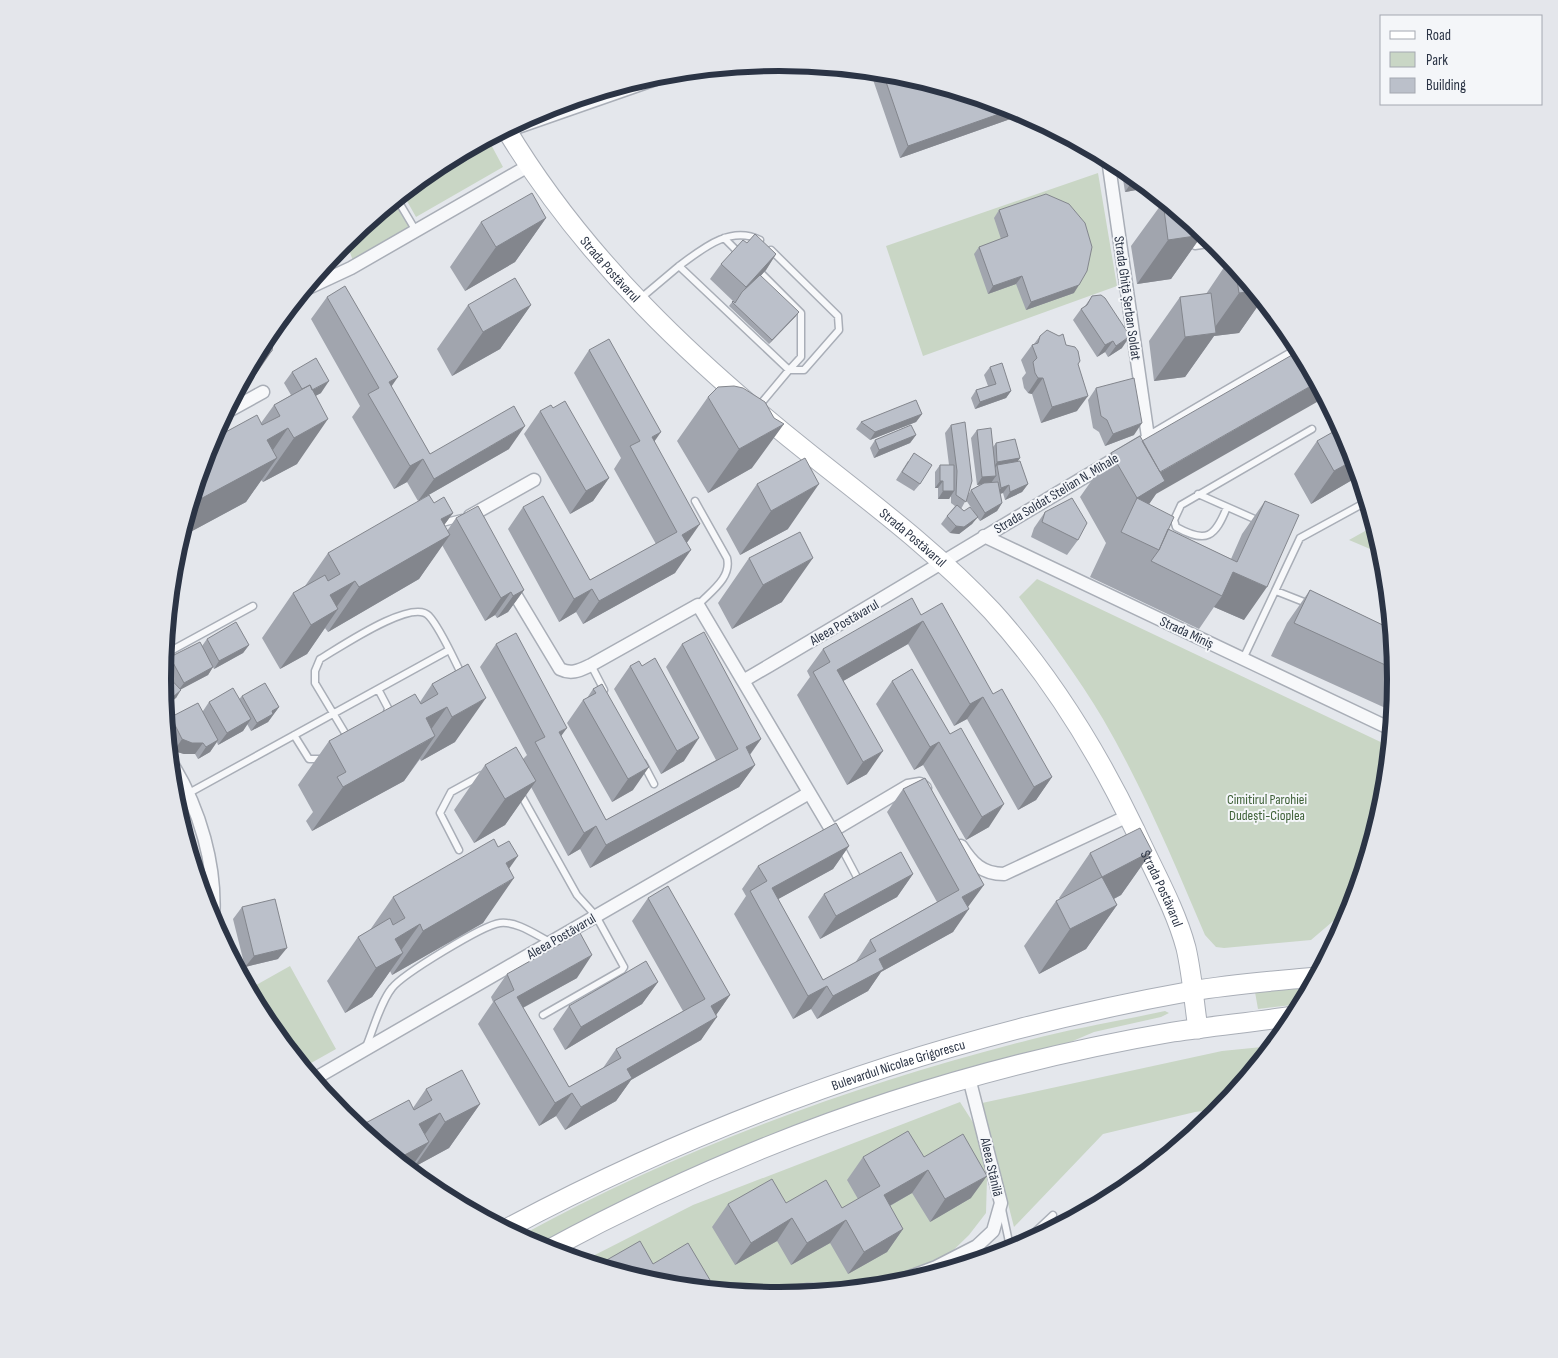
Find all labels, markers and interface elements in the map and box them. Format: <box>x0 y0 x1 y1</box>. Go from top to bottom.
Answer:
legend <box>1380 15 1543 105</box>
text: Road <box>1426 26 1451 45</box>
text: Park <box>1426 51 1448 70</box>
text: Building <box>1426 76 1466 95</box>
street label: Strada Postăvarul <box>576 233 644 306</box>
street label: Strada Ghiță Șerban Soldat <box>1110 235 1145 361</box>
street label: Strada Soldat Stelian N. Mihale <box>991 449 1122 537</box>
street label: Strada Postăvarul <box>876 505 950 571</box>
street label: Aleea Postăvarul <box>806 596 882 650</box>
street label: Strada Miniș <box>1157 613 1216 652</box>
park label: Cimitirul Parohiei Dudești-Cioplea <box>1227 791 1307 824</box>
street label: Strada Postăvarul <box>1137 848 1186 929</box>
street label: Aleea Postăvarul <box>523 910 599 964</box>
street label: Bulevardul Nicolae Grigorescu <box>829 1036 967 1094</box>
street label: Aleea Stănilă <box>976 1135 1007 1198</box>

